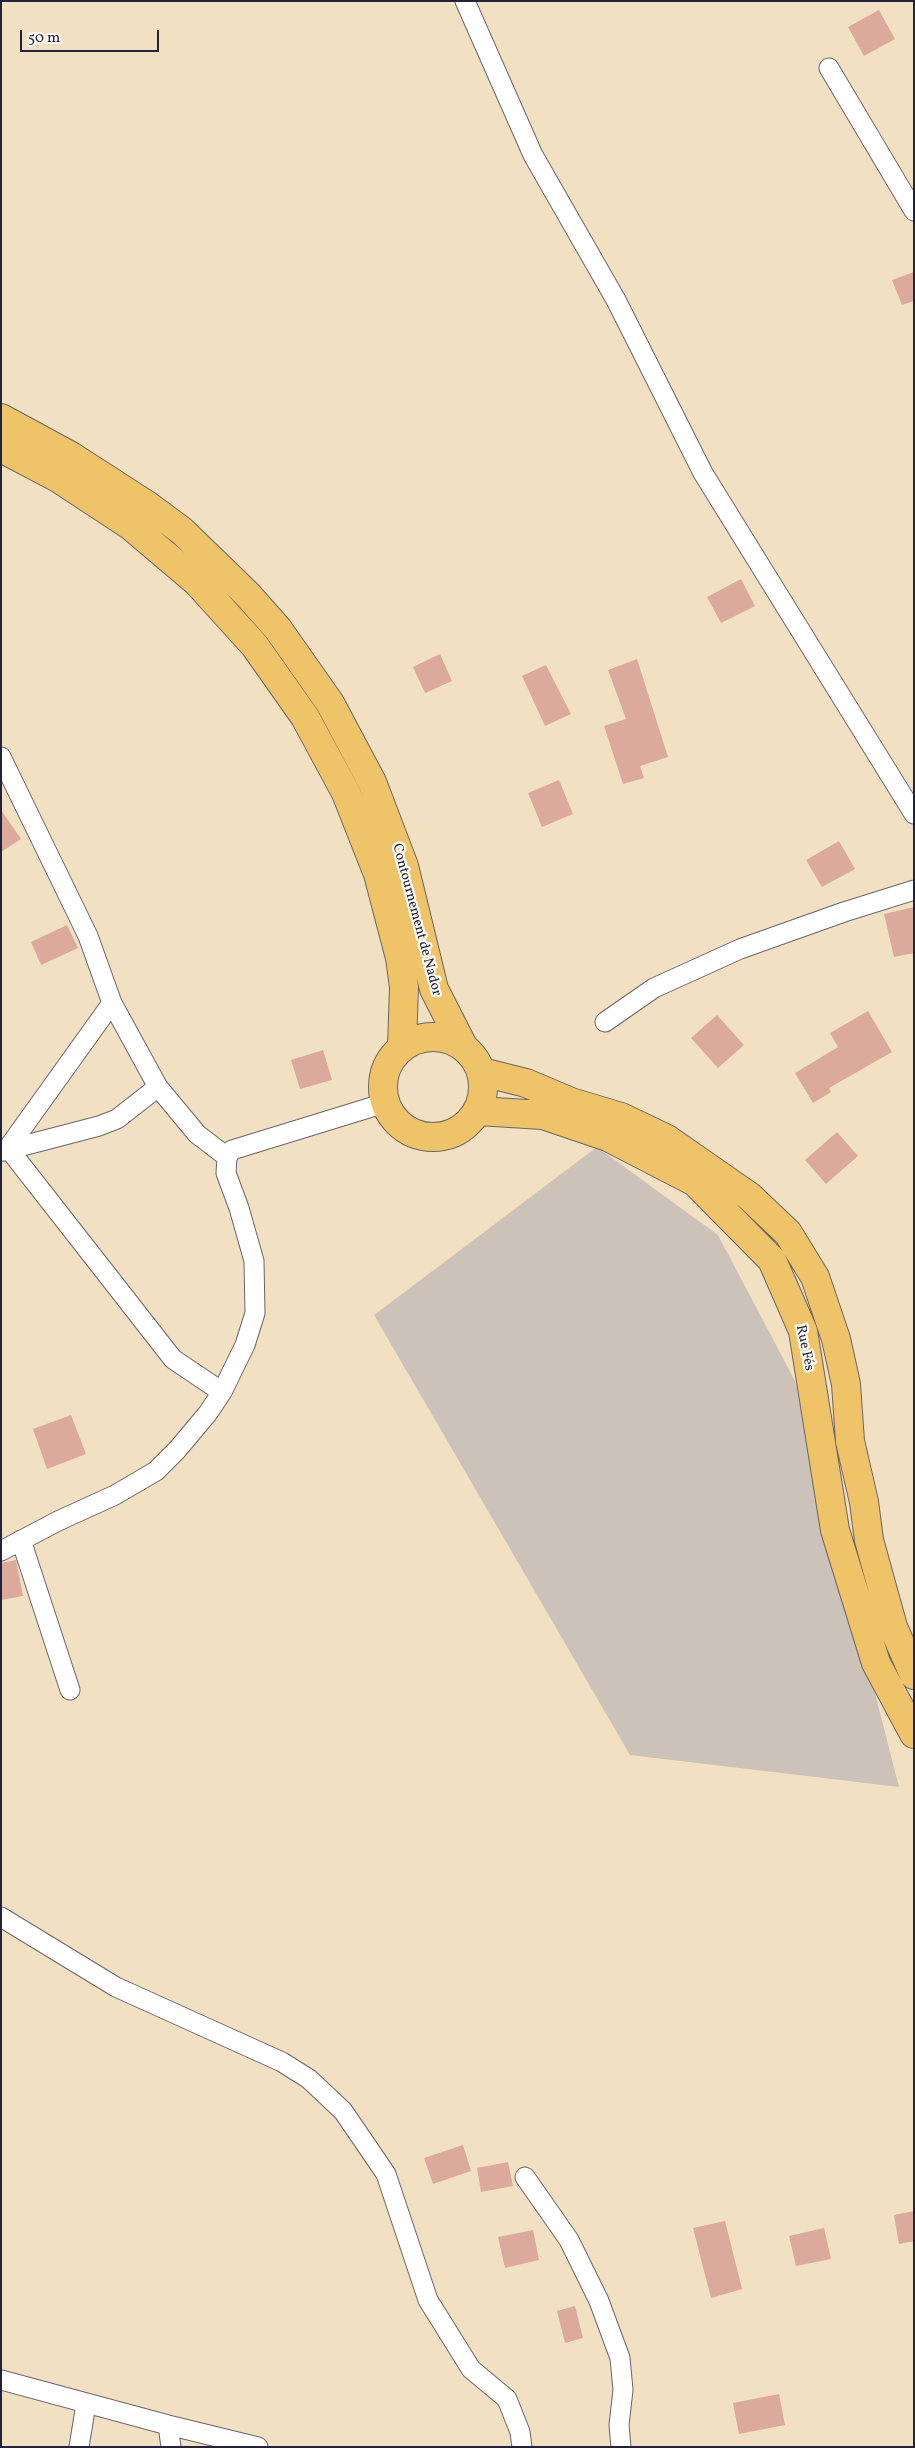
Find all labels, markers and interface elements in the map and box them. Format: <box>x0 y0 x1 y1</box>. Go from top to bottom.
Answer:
scale bar <box>22 20 161 52</box>
text: 50 m <box>28 28 60 49</box>
street label: Contournement de Nador <box>388 842 444 998</box>
street label: Rue Fés <box>791 1323 817 1373</box>

